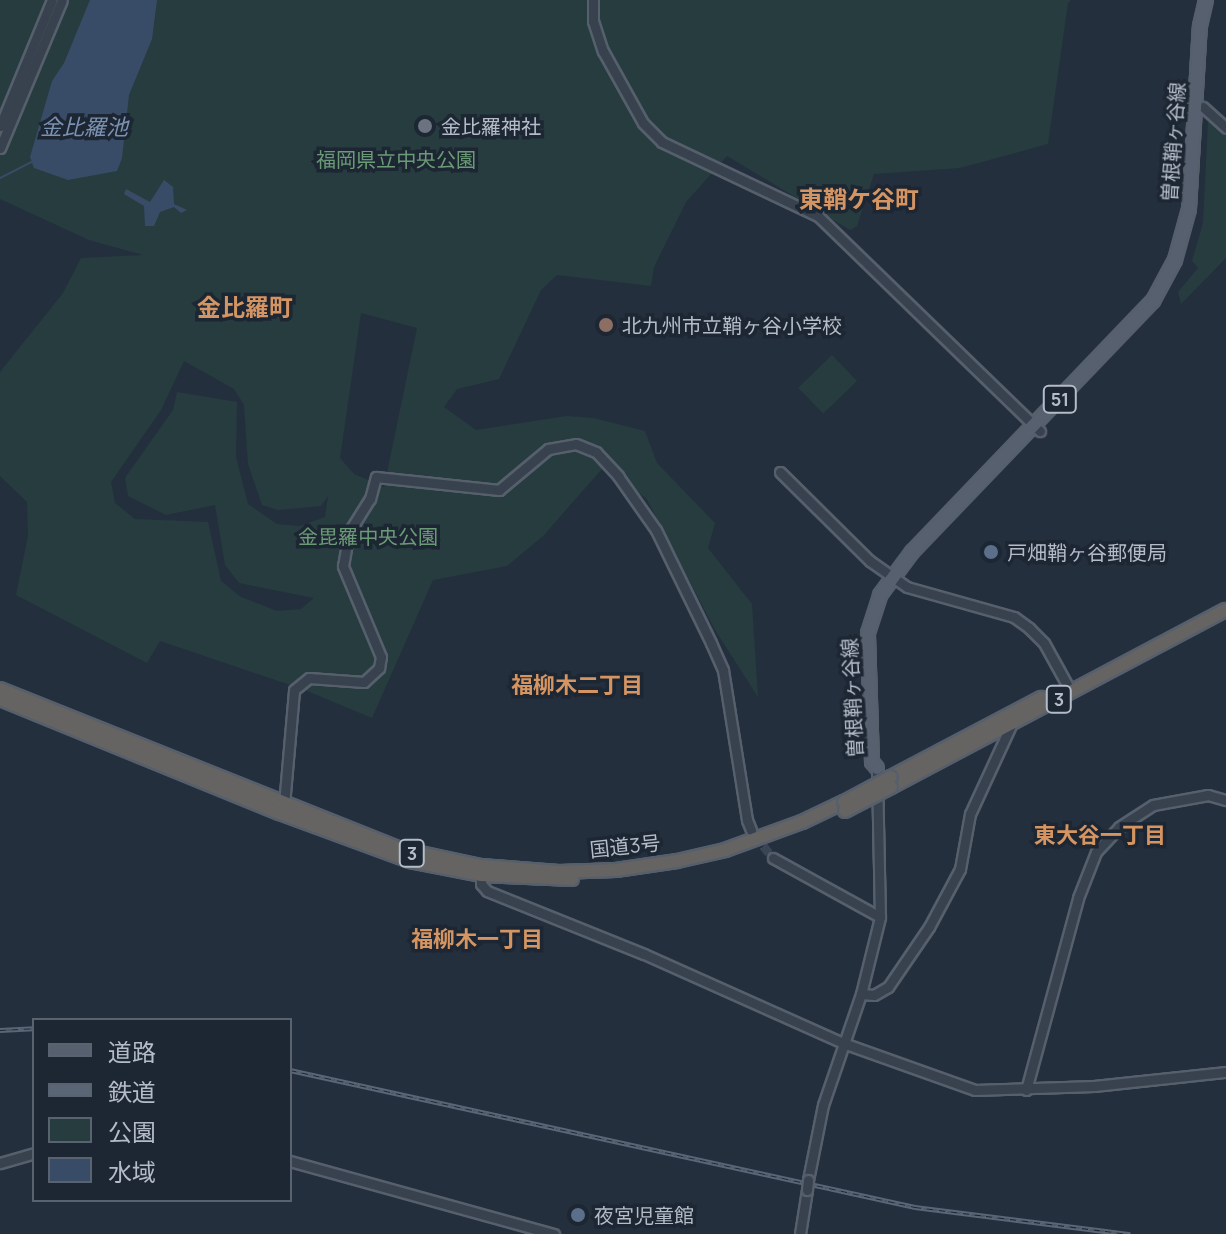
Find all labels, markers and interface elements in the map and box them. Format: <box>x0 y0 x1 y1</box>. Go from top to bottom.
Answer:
street label: 曽根鞘ヶ谷線 <box>1157 81 1189 203</box>
place label: 金比羅神社 <box>441 114 541 138</box>
water label: 金比羅池 <box>40 115 128 141</box>
marker: 金比羅神社 <box>416 117 434 135</box>
park label: 福岡県立中央公園 <box>316 147 476 171</box>
district label: 東鞘ケ谷町 <box>799 185 919 213</box>
district label: 金比羅町 <box>197 293 293 321</box>
place label: 北九州市立鞘ヶ谷小学校 <box>622 313 842 337</box>
marker: 北九州市立鞘ヶ谷小学校 <box>597 316 615 334</box>
road number: 51 <box>1042 385 1078 413</box>
park label: 金毘羅中央公園 <box>298 524 438 548</box>
place label: 戸畑鞘ヶ谷郵便局 <box>1007 540 1167 564</box>
marker: 戸畑鞘ヶ谷郵便局 <box>982 543 1000 561</box>
street label: 曽根鞘ヶ谷線 <box>837 637 867 759</box>
district label: 福柳木二丁目 <box>511 673 643 699</box>
road number: 3 <box>1045 685 1073 713</box>
district label: 東大谷一丁目 <box>1034 823 1166 849</box>
street label: 国道3号 <box>588 830 662 862</box>
road number: 3 <box>398 839 426 867</box>
district label: 福柳木一丁目 <box>411 927 543 953</box>
legend <box>32 1018 292 1202</box>
text: 道路 <box>108 1035 156 1068</box>
text: 鉄道 <box>108 1075 156 1108</box>
text: 公園 <box>108 1115 156 1148</box>
text: 水域 <box>108 1155 156 1188</box>
place label: 夜宮児童館 <box>594 1203 694 1227</box>
marker: 夜宮児童館 <box>569 1206 587 1224</box>

